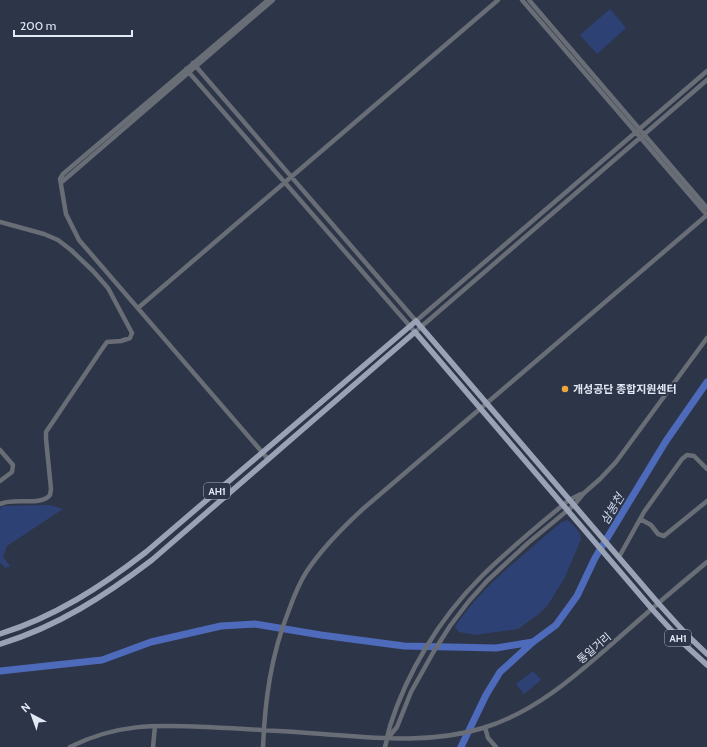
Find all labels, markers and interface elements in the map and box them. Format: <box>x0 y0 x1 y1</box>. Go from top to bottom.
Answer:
scale bar <box>14 12 132 38</box>
text: 200 m <box>20 18 56 33</box>
place label: 개성공단 종합지원센터 <box>573 382 677 396</box>
marker: 개성공단 종합지원센터 <box>560 384 570 394</box>
road number: AH1 <box>204 483 230 499</box>
water label: 삼봉천 <box>597 489 628 527</box>
street label: 통일거리 <box>574 629 614 667</box>
road number: AH1 <box>665 630 691 646</box>
north arrow <box>12 695 52 735</box>
text: N <box>18 700 33 715</box>

